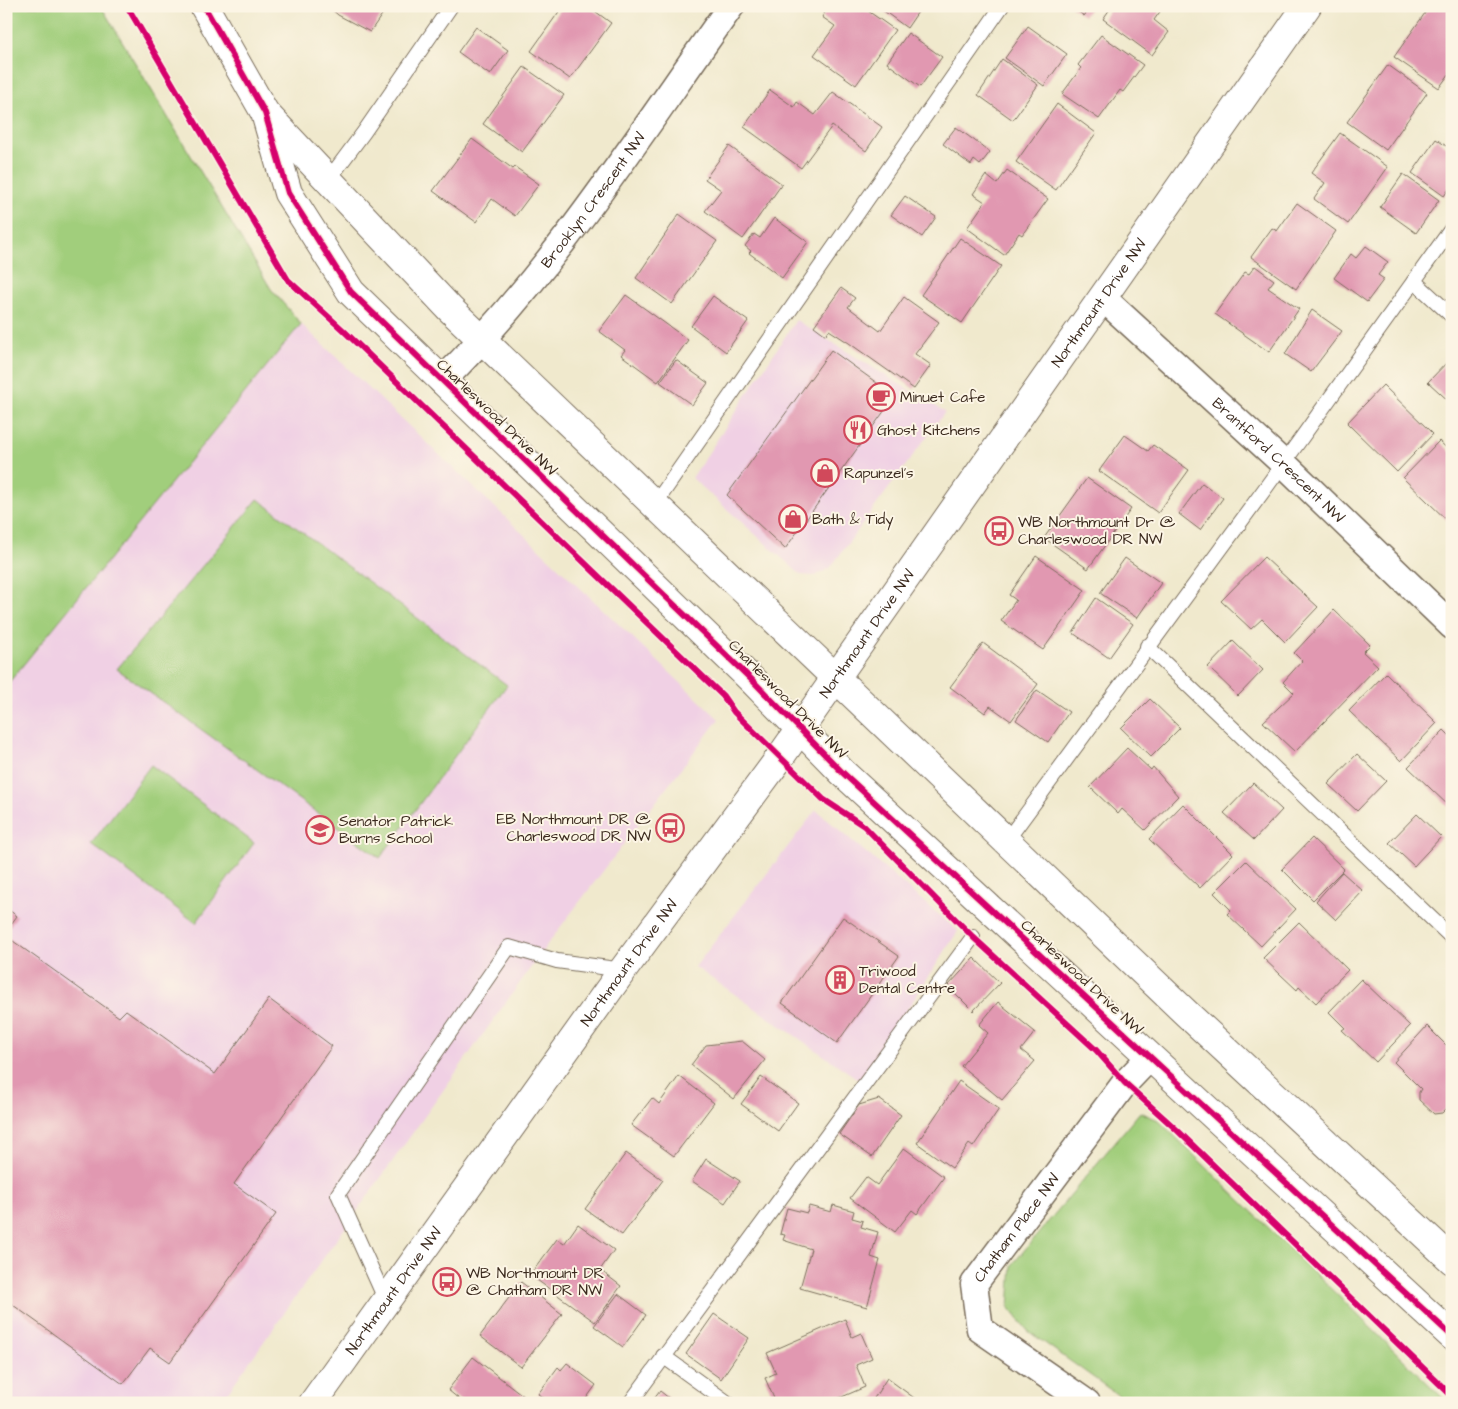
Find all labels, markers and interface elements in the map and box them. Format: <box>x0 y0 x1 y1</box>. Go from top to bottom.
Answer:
street label: Brooklyn Crescent NW <box>536 128 651 273</box>
street label: Northmount Drive NW <box>1047 235 1152 372</box>
street label: Charleswood Drive NW <box>432 354 562 481</box>
cafe icon: Minuet Cafe <box>866 382 896 412</box>
place label: Minuet Cafe <box>900 387 985 408</box>
street label: Brantford Crescent NW <box>1207 393 1349 528</box>
restaurant icon: Ghost Kitchens <box>843 415 873 445</box>
place label: Ghost Kitchens <box>877 420 981 441</box>
shop icon: Rapunzel's <box>810 458 840 488</box>
place label: Rapunzel's <box>844 463 914 484</box>
shop icon: Bath & Tidy <box>778 504 808 534</box>
place label: Bath & Tidy <box>812 509 893 531</box>
place label: WB Northmount Dr @ Charleswood DR NW <box>1018 512 1176 550</box>
bus stop icon: WB Northmount Dr @ Charleswood DR NW <box>984 516 1014 546</box>
street label: Northmount Drive NW <box>815 565 920 702</box>
street label: Charleswood Drive NW <box>724 635 852 763</box>
place label: EB Northmount DR @ Charleswood DR NW <box>496 809 651 847</box>
place label: Senator Patrick Burns School <box>339 811 453 849</box>
bus stop icon: EB Northmount DR @ Charleswood DR NW <box>655 813 685 843</box>
school or university icon: Senator Patrick Burns School <box>305 815 335 845</box>
street label: Northmount Drive NW <box>576 895 683 1031</box>
street label: Charleswood Drive NW <box>1016 915 1147 1040</box>
place label: Triwood Dental Centre <box>859 961 955 999</box>
building icon: Triwood Dental Centre <box>825 965 855 995</box>
street label: Chatham Place NW <box>969 1169 1065 1287</box>
street label: Northmount Drive NW <box>341 1223 447 1359</box>
place label: WB Northmount DR @ Chatham DR NW <box>466 1263 604 1301</box>
bus stop icon: WB Northmount DR @ Chatham DR NW <box>432 1267 462 1297</box>

